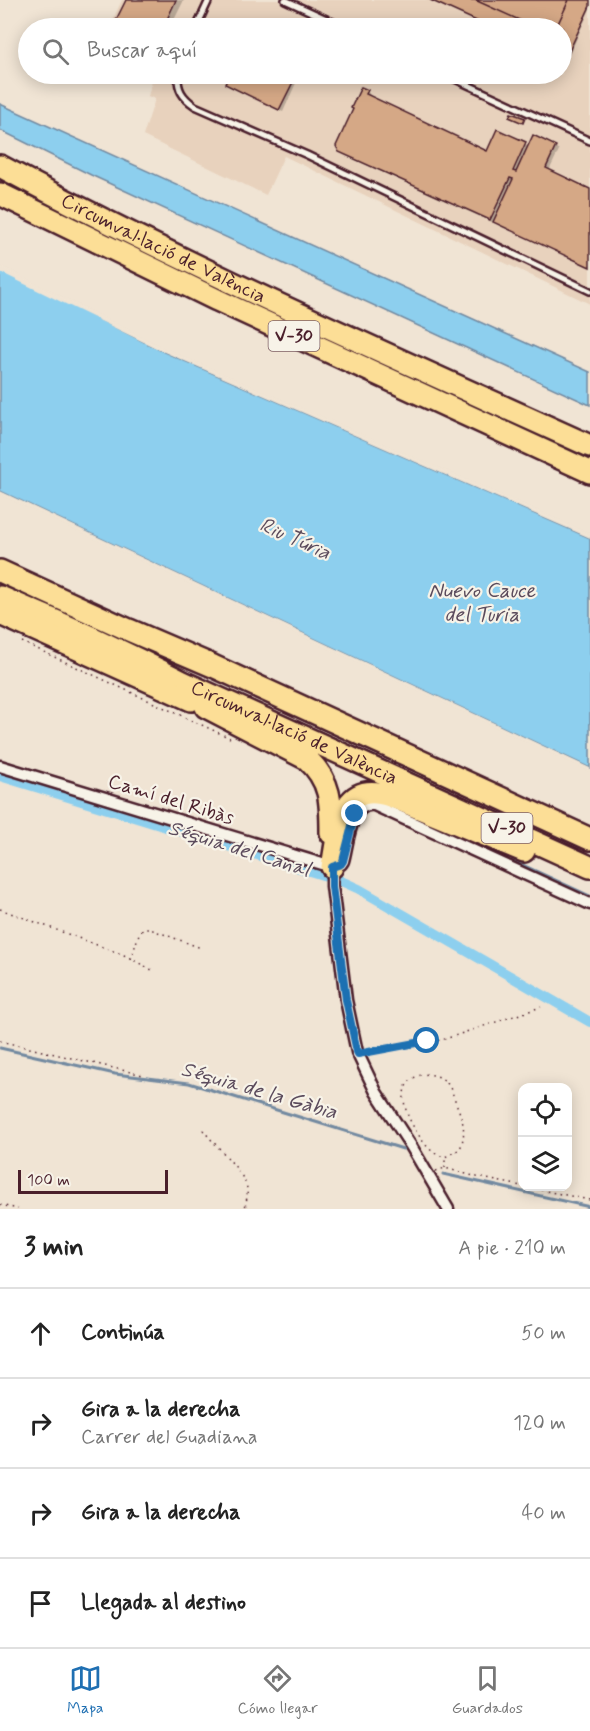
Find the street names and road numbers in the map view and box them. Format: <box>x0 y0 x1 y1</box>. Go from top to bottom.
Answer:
street label: Circumval·lació de València <box>56 187 270 310</box>
road number: V-30 <box>268 321 320 351</box>
street label: Circumval·lació de València <box>186 674 402 791</box>
street label: Camí del Ribàs <box>105 768 237 832</box>
road number: V-30 <box>482 813 532 843</box>

